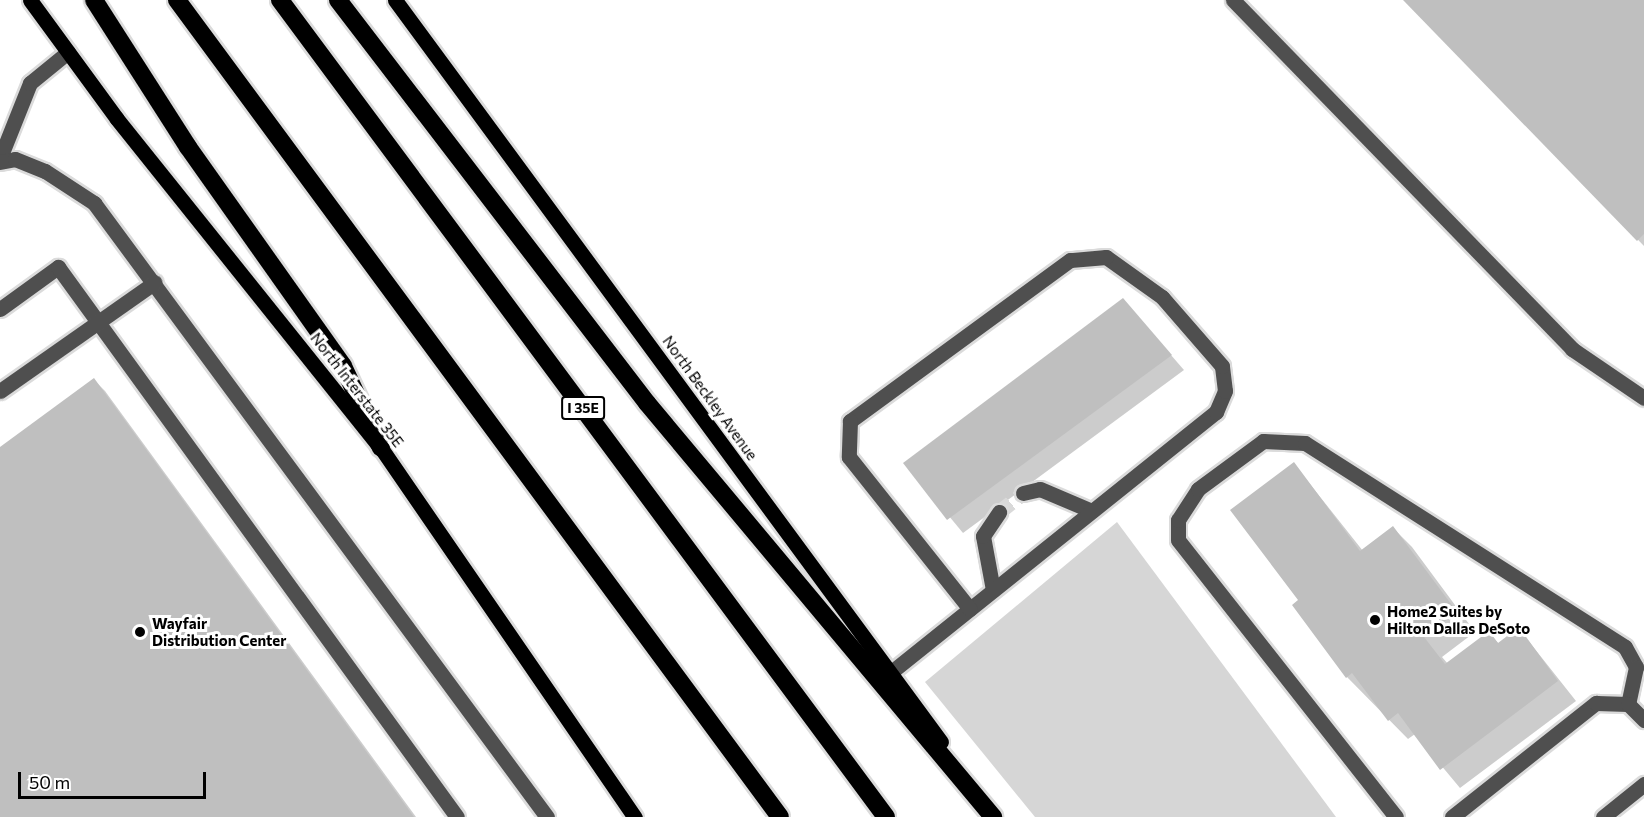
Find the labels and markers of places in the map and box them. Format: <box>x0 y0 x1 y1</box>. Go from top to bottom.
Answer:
place label: Home2 Suites by Hilton Dallas DeSoto <box>1387 602 1530 637</box>
marker: Home2 Suites by Hilton Dallas DeSoto <box>1368 613 1382 627</box>
place label: Wayfair Distribution Center <box>152 614 286 649</box>
marker: Wayfair Distribution Center <box>133 625 147 639</box>

